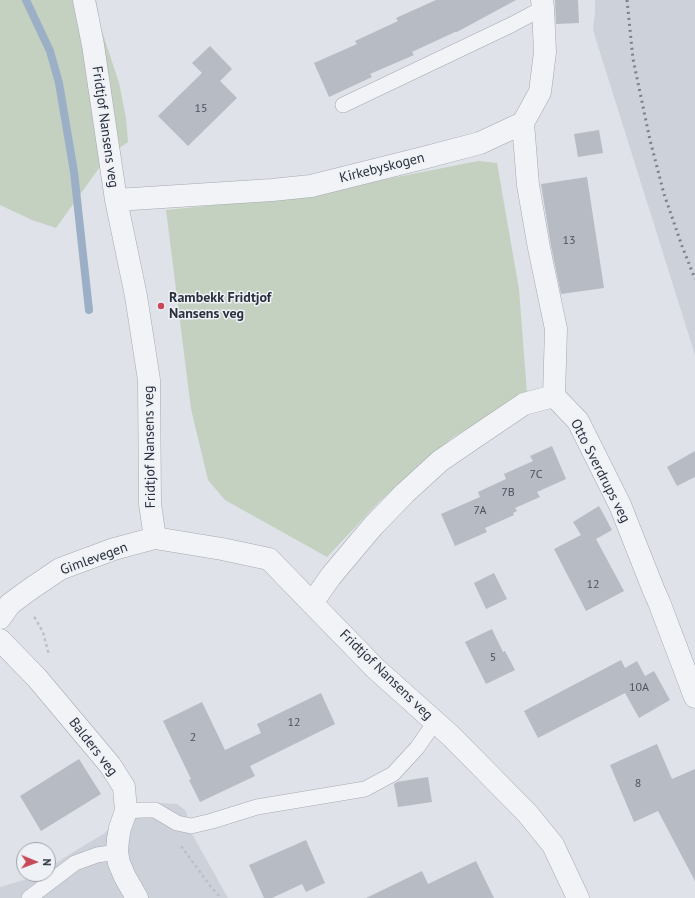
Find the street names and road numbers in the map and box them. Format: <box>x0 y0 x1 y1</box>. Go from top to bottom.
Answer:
street label: Fridtjof Nansens veg <box>88 65 122 189</box>
street label: Kirkebyskogen <box>338 149 426 187</box>
street label: Fridtjof Nansens veg <box>141 386 159 508</box>
street label: Otto Sverdrups veg <box>567 416 633 526</box>
street label: Gimlevegen <box>58 539 130 579</box>
street label: Fridtjof Nansens veg <box>336 626 436 724</box>
street label: Balders veg <box>65 715 121 779</box>

